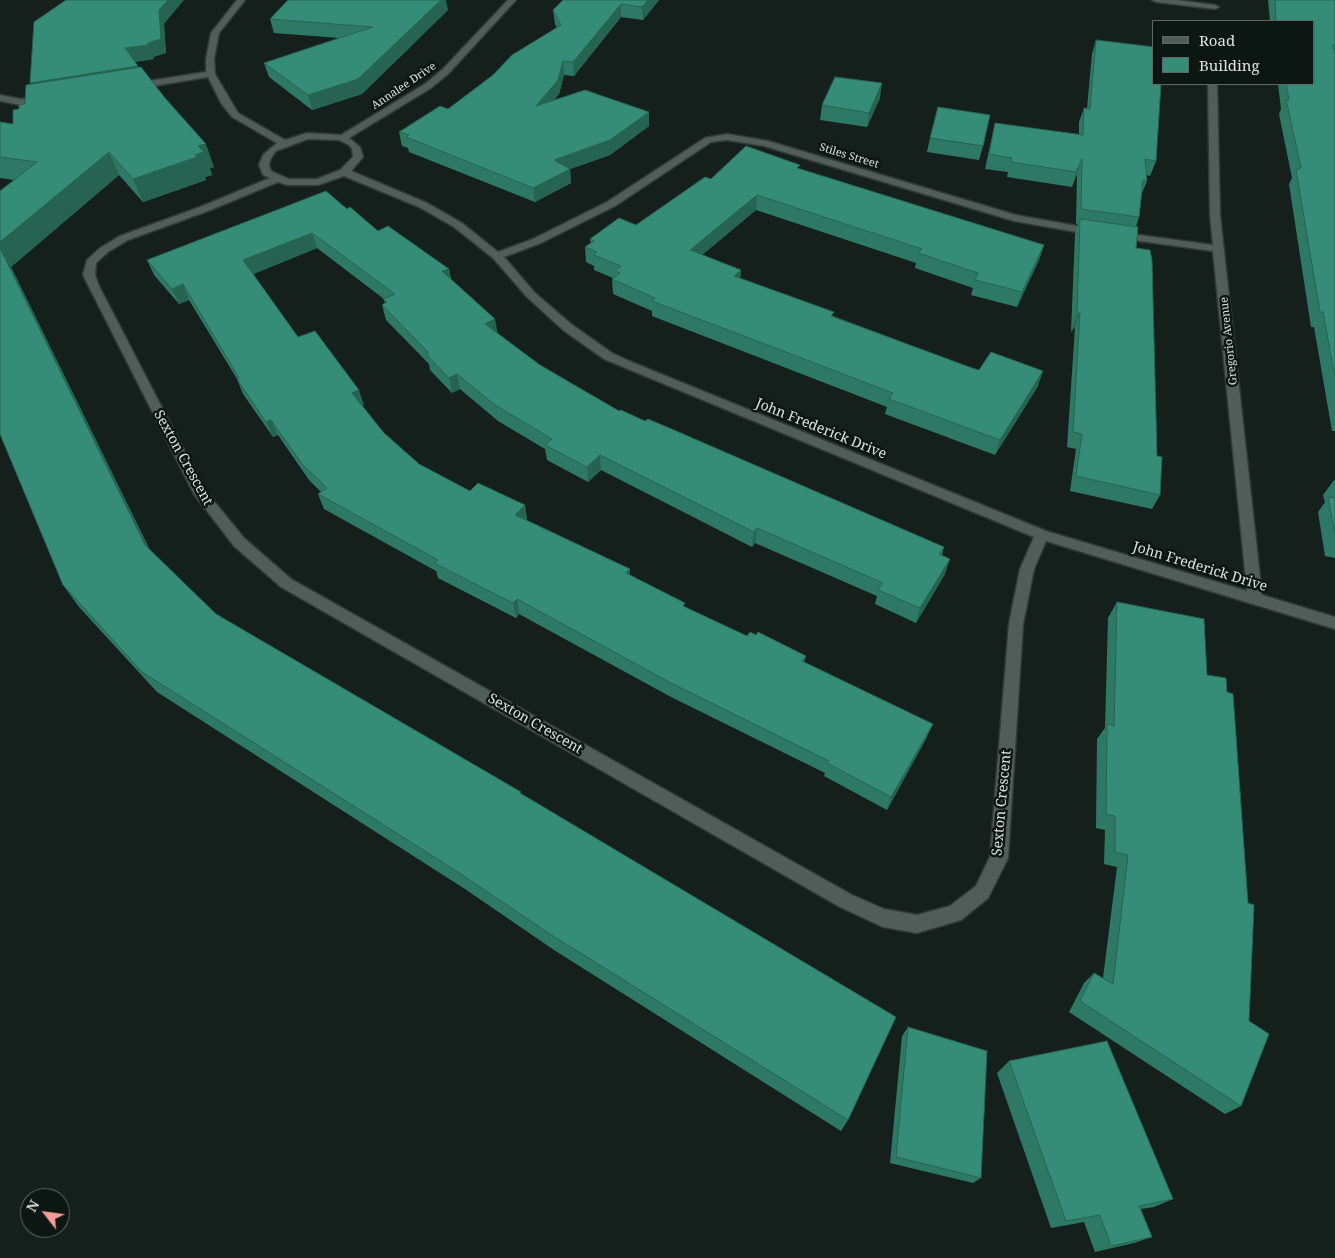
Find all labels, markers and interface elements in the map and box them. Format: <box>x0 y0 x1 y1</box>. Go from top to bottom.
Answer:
legend <box>1152 20 1315 85</box>
text: Road <box>1199 30 1235 50</box>
text: Building <box>1199 55 1260 75</box>
street label: Annalee Drive <box>369 60 439 112</box>
street label: Stiles Street <box>818 141 880 171</box>
street label: Gregorio Avenue <box>1218 296 1240 386</box>
street label: John Frederick Drive <box>753 395 889 463</box>
street label: Sexton Crescent <box>150 407 216 509</box>
street label: John Frederick Drive <box>1131 539 1269 595</box>
street label: Sexton Crescent <box>485 690 585 758</box>
street label: Sexton Crescent <box>989 749 1015 857</box>
north arrow <box>20 1188 70 1238</box>
text: N <box>21 1196 43 1215</box>

